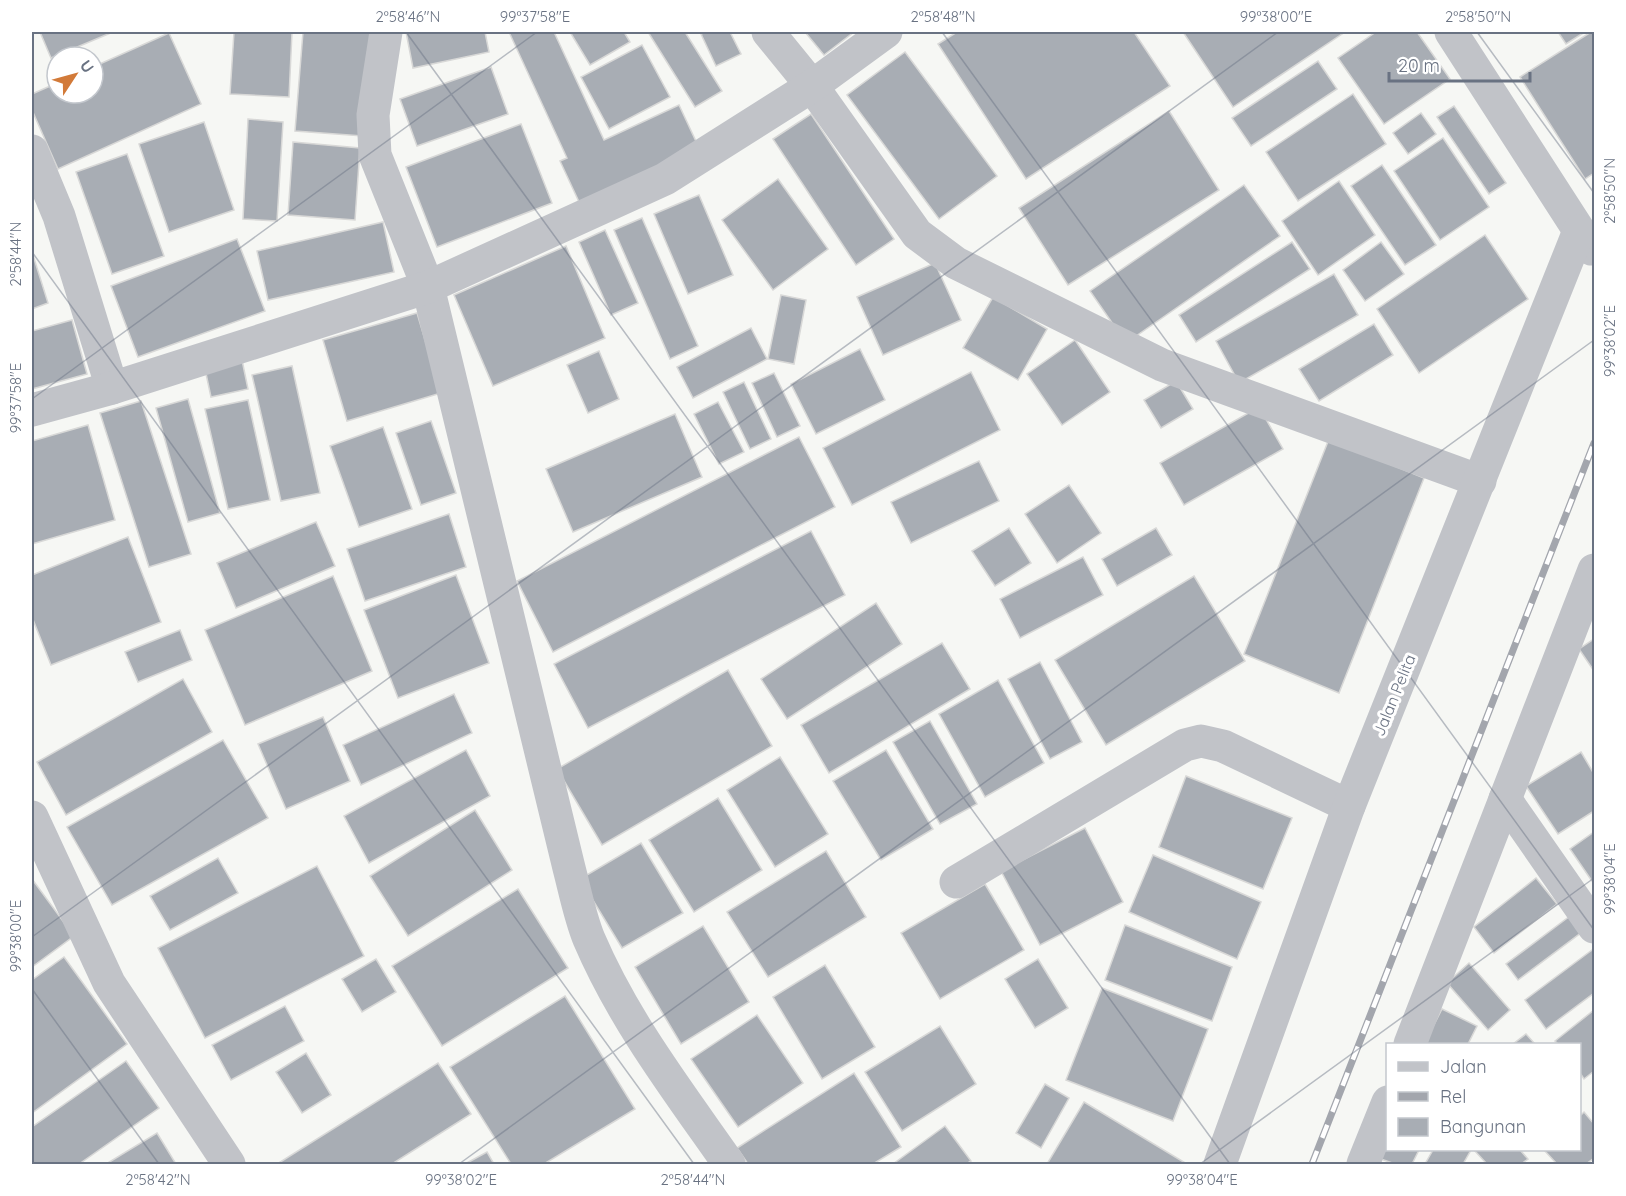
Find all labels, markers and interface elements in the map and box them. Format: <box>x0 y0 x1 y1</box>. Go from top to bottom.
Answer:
text: 2°58'46"N <box>375 7 441 26</box>
text: 99°37'58"E <box>500 7 570 26</box>
text: 2°58'48"N <box>910 7 976 26</box>
text: 99°38'00"E <box>1240 7 1312 26</box>
text: 2°58'50"N <box>1445 7 1511 26</box>
north arrow <box>45 45 105 105</box>
scale bar <box>1389 45 1530 83</box>
text: 20 m <box>1398 54 1440 77</box>
text: U <box>76 56 99 77</box>
text: 2°58'50"N <box>1600 158 1619 224</box>
text: 2°58'44"N <box>6 222 25 286</box>
text: 99°38'02"E <box>1600 305 1619 377</box>
text: 99°37'58"E <box>6 363 25 433</box>
street label: Jalan Pelita <box>1369 651 1419 739</box>
text: 99°38'04"E <box>1600 843 1619 915</box>
text: 99°38'00"E <box>6 900 25 972</box>
legend <box>1386 1043 1581 1151</box>
text: Jalan <box>1440 1055 1487 1078</box>
text: Rel <box>1440 1085 1466 1108</box>
text: Bangunan <box>1440 1115 1526 1138</box>
text: 2°58'42"N <box>125 1170 191 1189</box>
text: 99°38'02"E <box>425 1170 497 1189</box>
text: 2°58'44"N <box>661 1170 725 1189</box>
text: 99°38'04"E <box>1166 1170 1238 1189</box>

